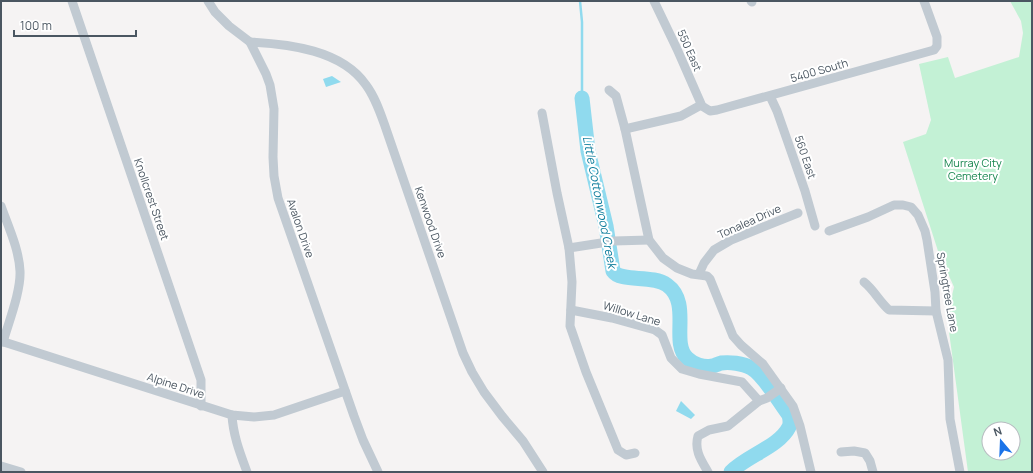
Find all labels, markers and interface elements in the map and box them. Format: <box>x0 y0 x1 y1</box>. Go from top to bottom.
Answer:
scale bar <box>14 12 136 38</box>
text: 100 m <box>20 17 52 34</box>
street label: 550 East <box>674 27 706 73</box>
street label: 5400 South <box>788 55 850 85</box>
street label: 560 East <box>792 133 820 181</box>
water label: Little Cottonwood Creek <box>579 134 622 272</box>
park label: Murray City Cemetery <box>944 155 1002 183</box>
street label: Knollcrest Street <box>131 156 173 242</box>
street label: Kenwood Drive <box>412 184 450 260</box>
street label: Avalon Drive <box>284 197 318 260</box>
street label: Tonalea Drive <box>715 200 784 242</box>
street label: Springtree Lane <box>934 251 963 334</box>
street label: Willow Lane <box>601 297 663 329</box>
street label: Alpine Drive <box>145 369 207 401</box>
north arrow <box>981 421 1021 461</box>
text: N <box>991 423 1004 439</box>

